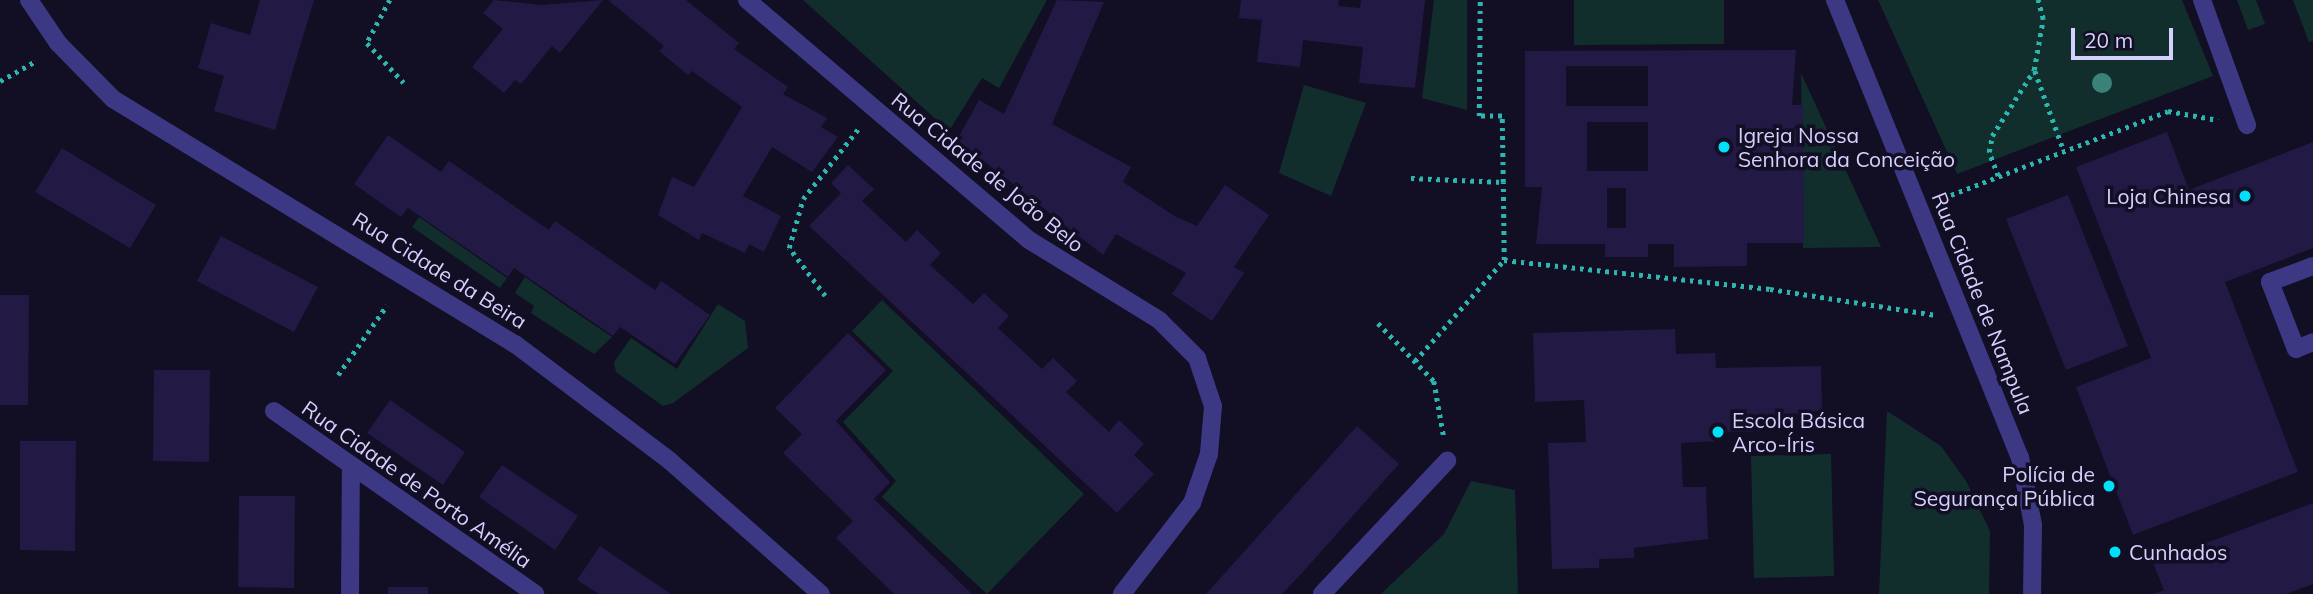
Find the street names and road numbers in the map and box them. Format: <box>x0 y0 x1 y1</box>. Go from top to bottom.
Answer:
street label: Rua Cidade de João Belo <box>887 87 1089 257</box>
street label: Rua Cidade de Nampula <box>1927 188 2039 418</box>
street label: Rua Cidade da Beira <box>348 206 532 334</box>
street label: Rua Cidade de Porto Amélia <box>297 395 537 573</box>

